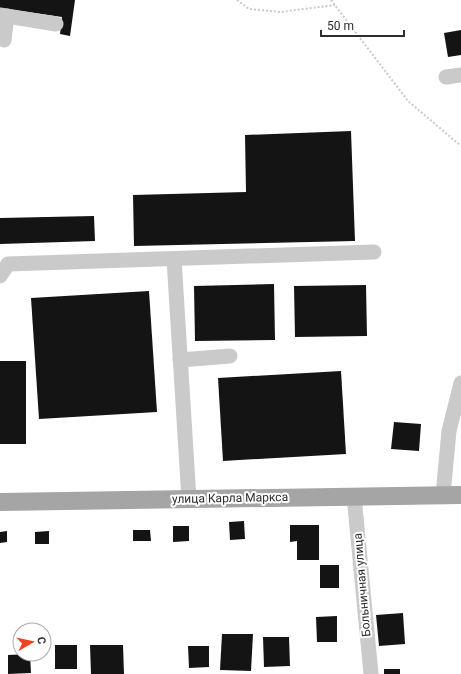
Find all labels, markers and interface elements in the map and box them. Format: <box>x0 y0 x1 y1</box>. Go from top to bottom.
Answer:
scale bar <box>321 12 404 38</box>
text: 50 m <box>327 19 354 33</box>
street label: улица Карла Маркса <box>172 490 288 506</box>
street label: Больничная улица <box>350 533 374 637</box>
north arrow <box>12 622 52 662</box>
text: С <box>34 636 48 645</box>

